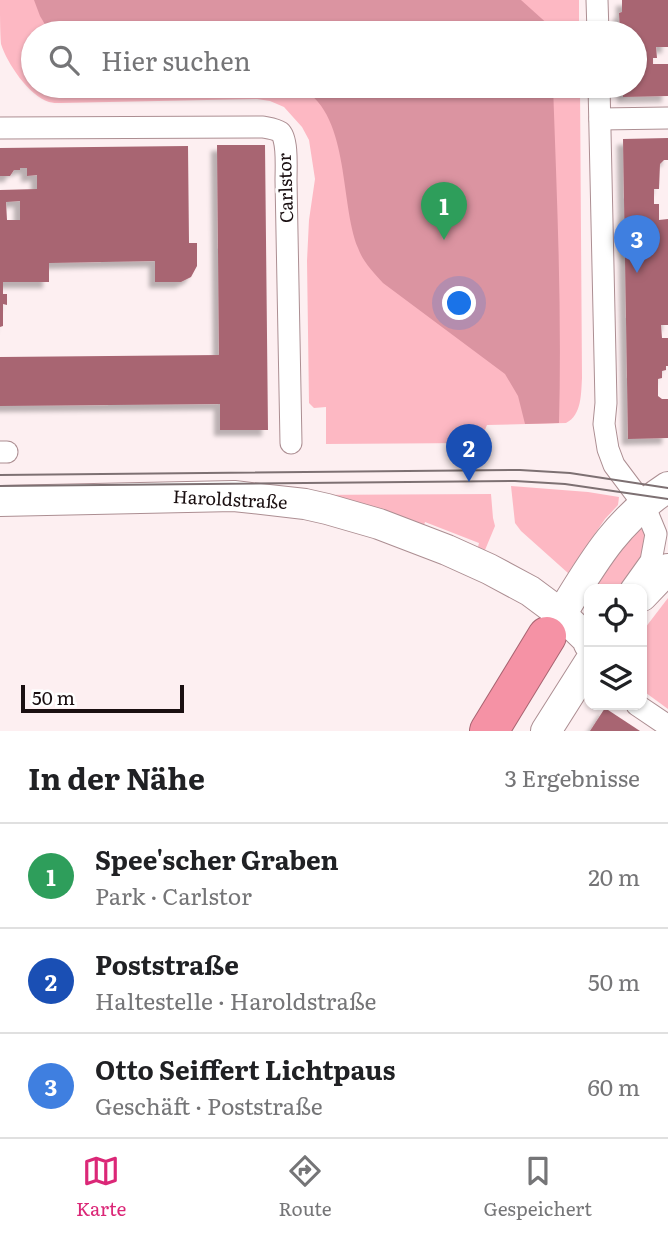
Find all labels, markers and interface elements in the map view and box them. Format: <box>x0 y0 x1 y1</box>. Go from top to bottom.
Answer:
search box <box>21 21 647 98</box>
text: Hier suchen <box>101 40 251 79</box>
icon: search <box>45 41 83 79</box>
street label: Carlstor <box>270 152 299 224</box>
pin: 1 <box>421 182 467 240</box>
pin: 3 <box>614 215 660 273</box>
your location <box>442 286 476 320</box>
pin: 2 <box>446 424 492 482</box>
street label: Haroldstraße <box>172 482 288 515</box>
map controls <box>584 584 647 710</box>
button: locate <box>584 584 647 647</box>
button: layers <box>584 647 647 710</box>
scale bar <box>21 682 184 714</box>
text: 50 m <box>32 683 75 711</box>
text: In der Nähe <box>28 755 205 799</box>
text: 3 Ergebnisse <box>504 760 640 794</box>
text: Spee'scher Graben <box>95 839 339 878</box>
text: 1 <box>46 859 56 893</box>
text: 20 m <box>588 859 640 893</box>
text: Park · Carlstor <box>95 878 252 912</box>
text: Poststraße <box>95 944 239 983</box>
text: 2 <box>45 964 57 998</box>
text: 50 m <box>588 964 640 998</box>
text: Haltestelle · Haroldstraße <box>95 983 376 1017</box>
text: Otto Seiffert Lichtpaus <box>95 1049 396 1088</box>
text: 3 <box>45 1069 57 1103</box>
text: 60 m <box>587 1069 640 1103</box>
text: Geschäft · Poststraße <box>95 1088 323 1122</box>
tab: Karte <box>76 1152 126 1222</box>
tab: Route <box>278 1152 332 1222</box>
tab: Gespeichert <box>484 1152 592 1222</box>

